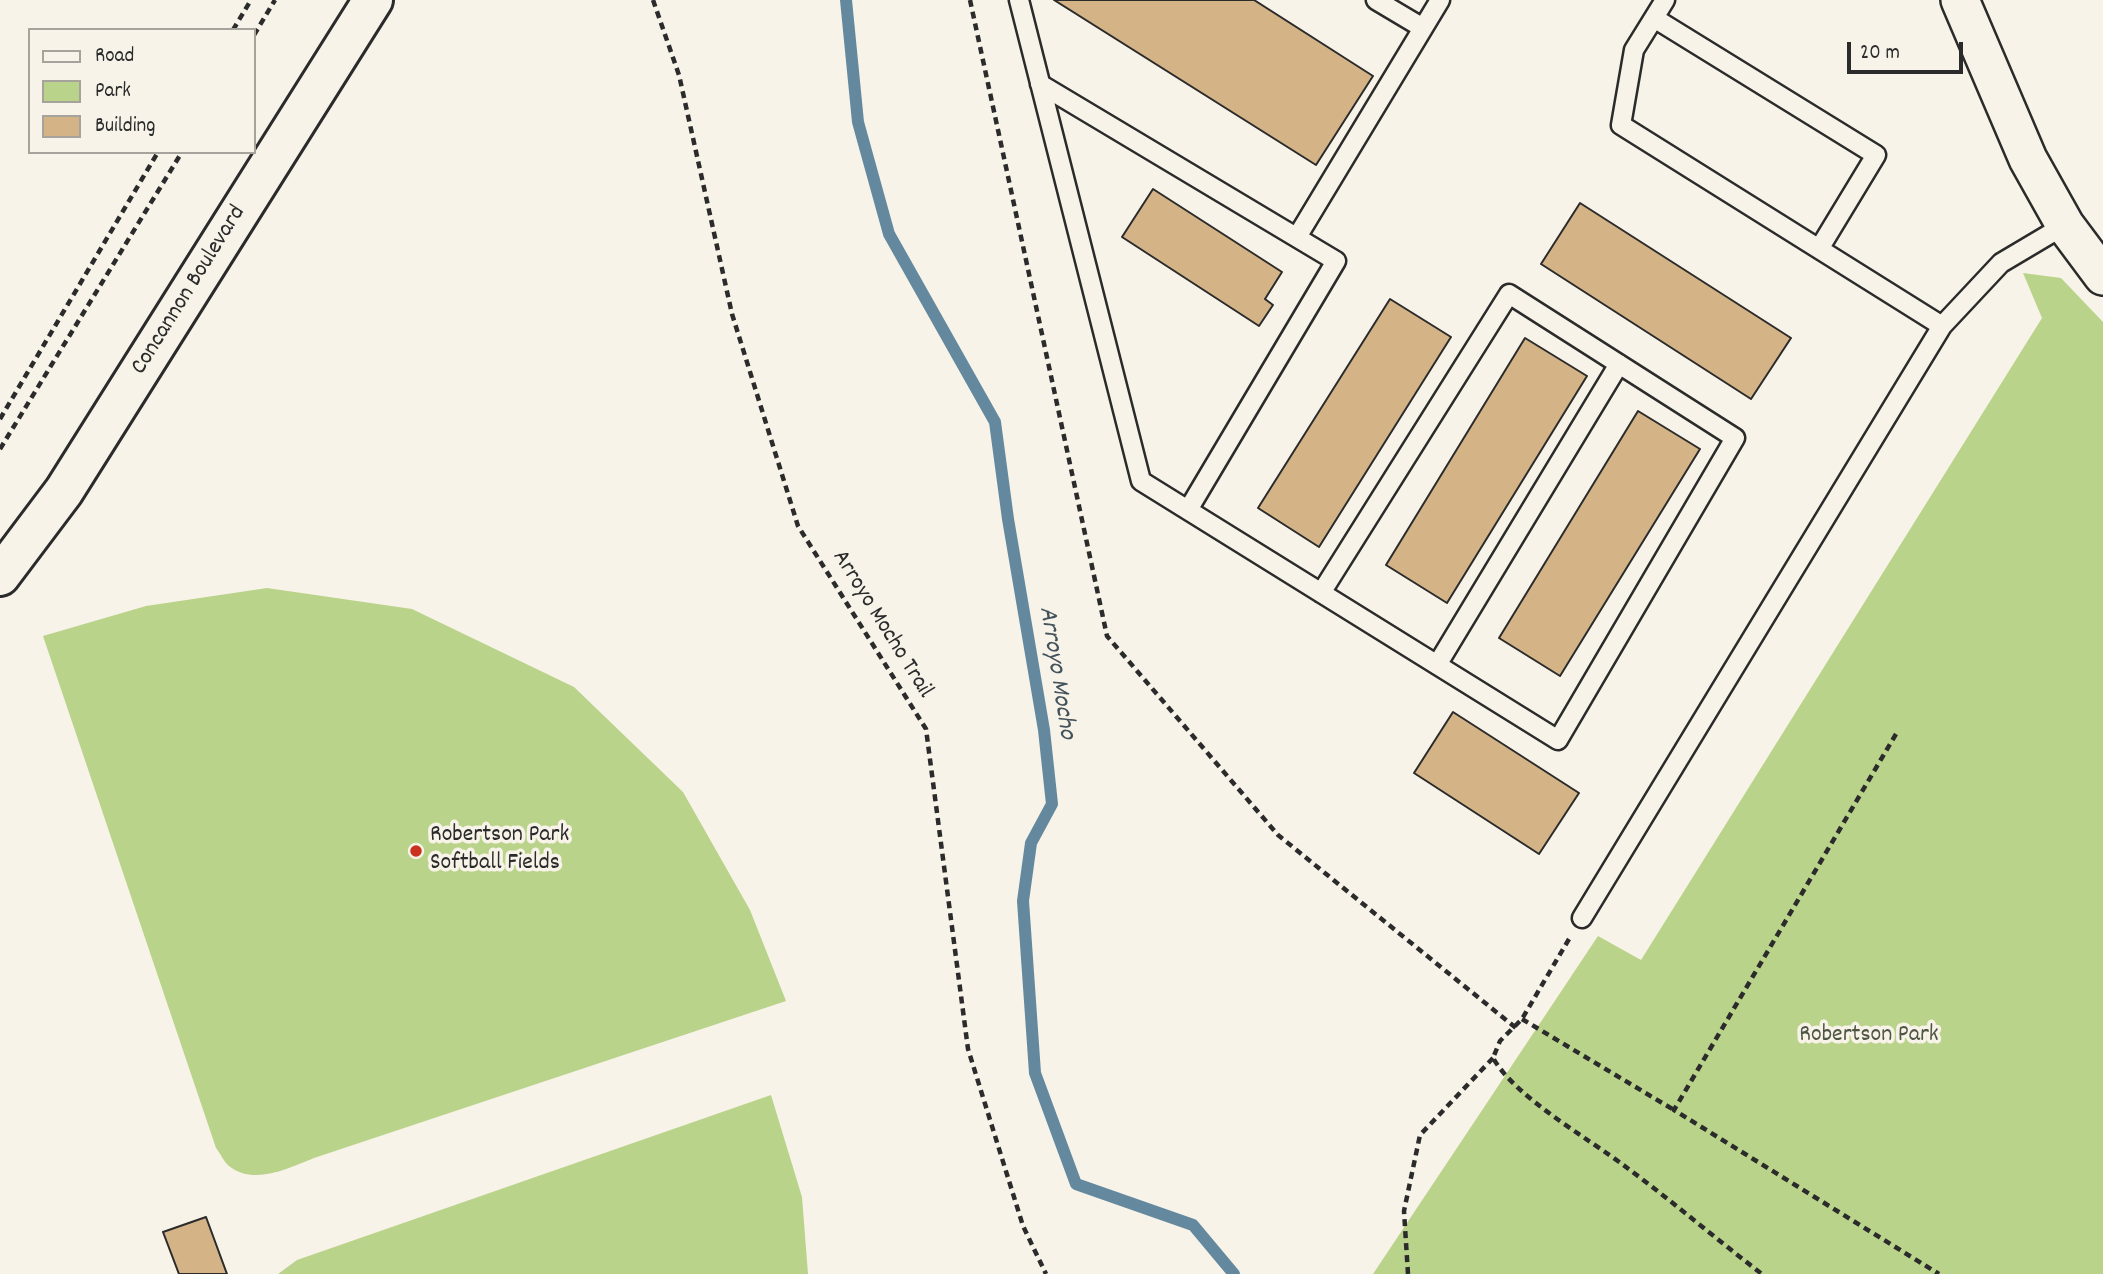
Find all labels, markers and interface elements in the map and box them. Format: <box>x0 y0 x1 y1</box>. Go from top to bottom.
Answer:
legend <box>28 28 256 154</box>
scale bar <box>1851 28 1966 72</box>
text: 20 m <box>1860 39 1900 69</box>
text: Road <box>95 42 134 72</box>
text: Park <box>95 77 131 107</box>
text: Building <box>95 112 155 142</box>
street label: Concannon Boulevard <box>126 201 254 381</box>
street label: Arroyo Mocho Trail <box>824 546 938 704</box>
water label: Arroyo Mocho <box>1029 604 1081 742</box>
place label: Robertson Park Softball Fields <box>430 823 569 879</box>
marker: Robertson Park Softball Fields <box>408 843 424 859</box>
park label: Robertson Park <box>1799 1023 1939 1051</box>

